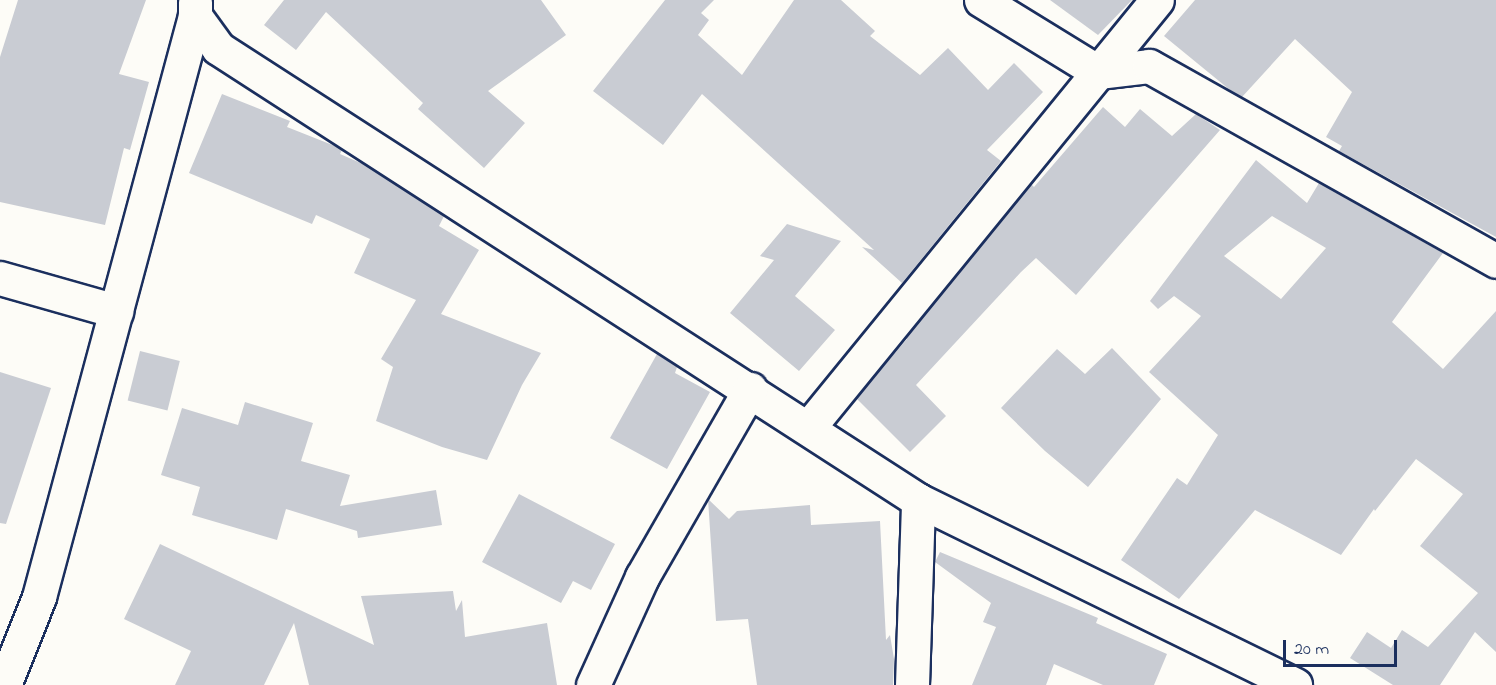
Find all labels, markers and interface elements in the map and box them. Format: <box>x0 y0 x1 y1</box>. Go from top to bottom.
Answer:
scale bar <box>1286 628 1400 666</box>
text: 20 m <box>1294 637 1329 663</box>

